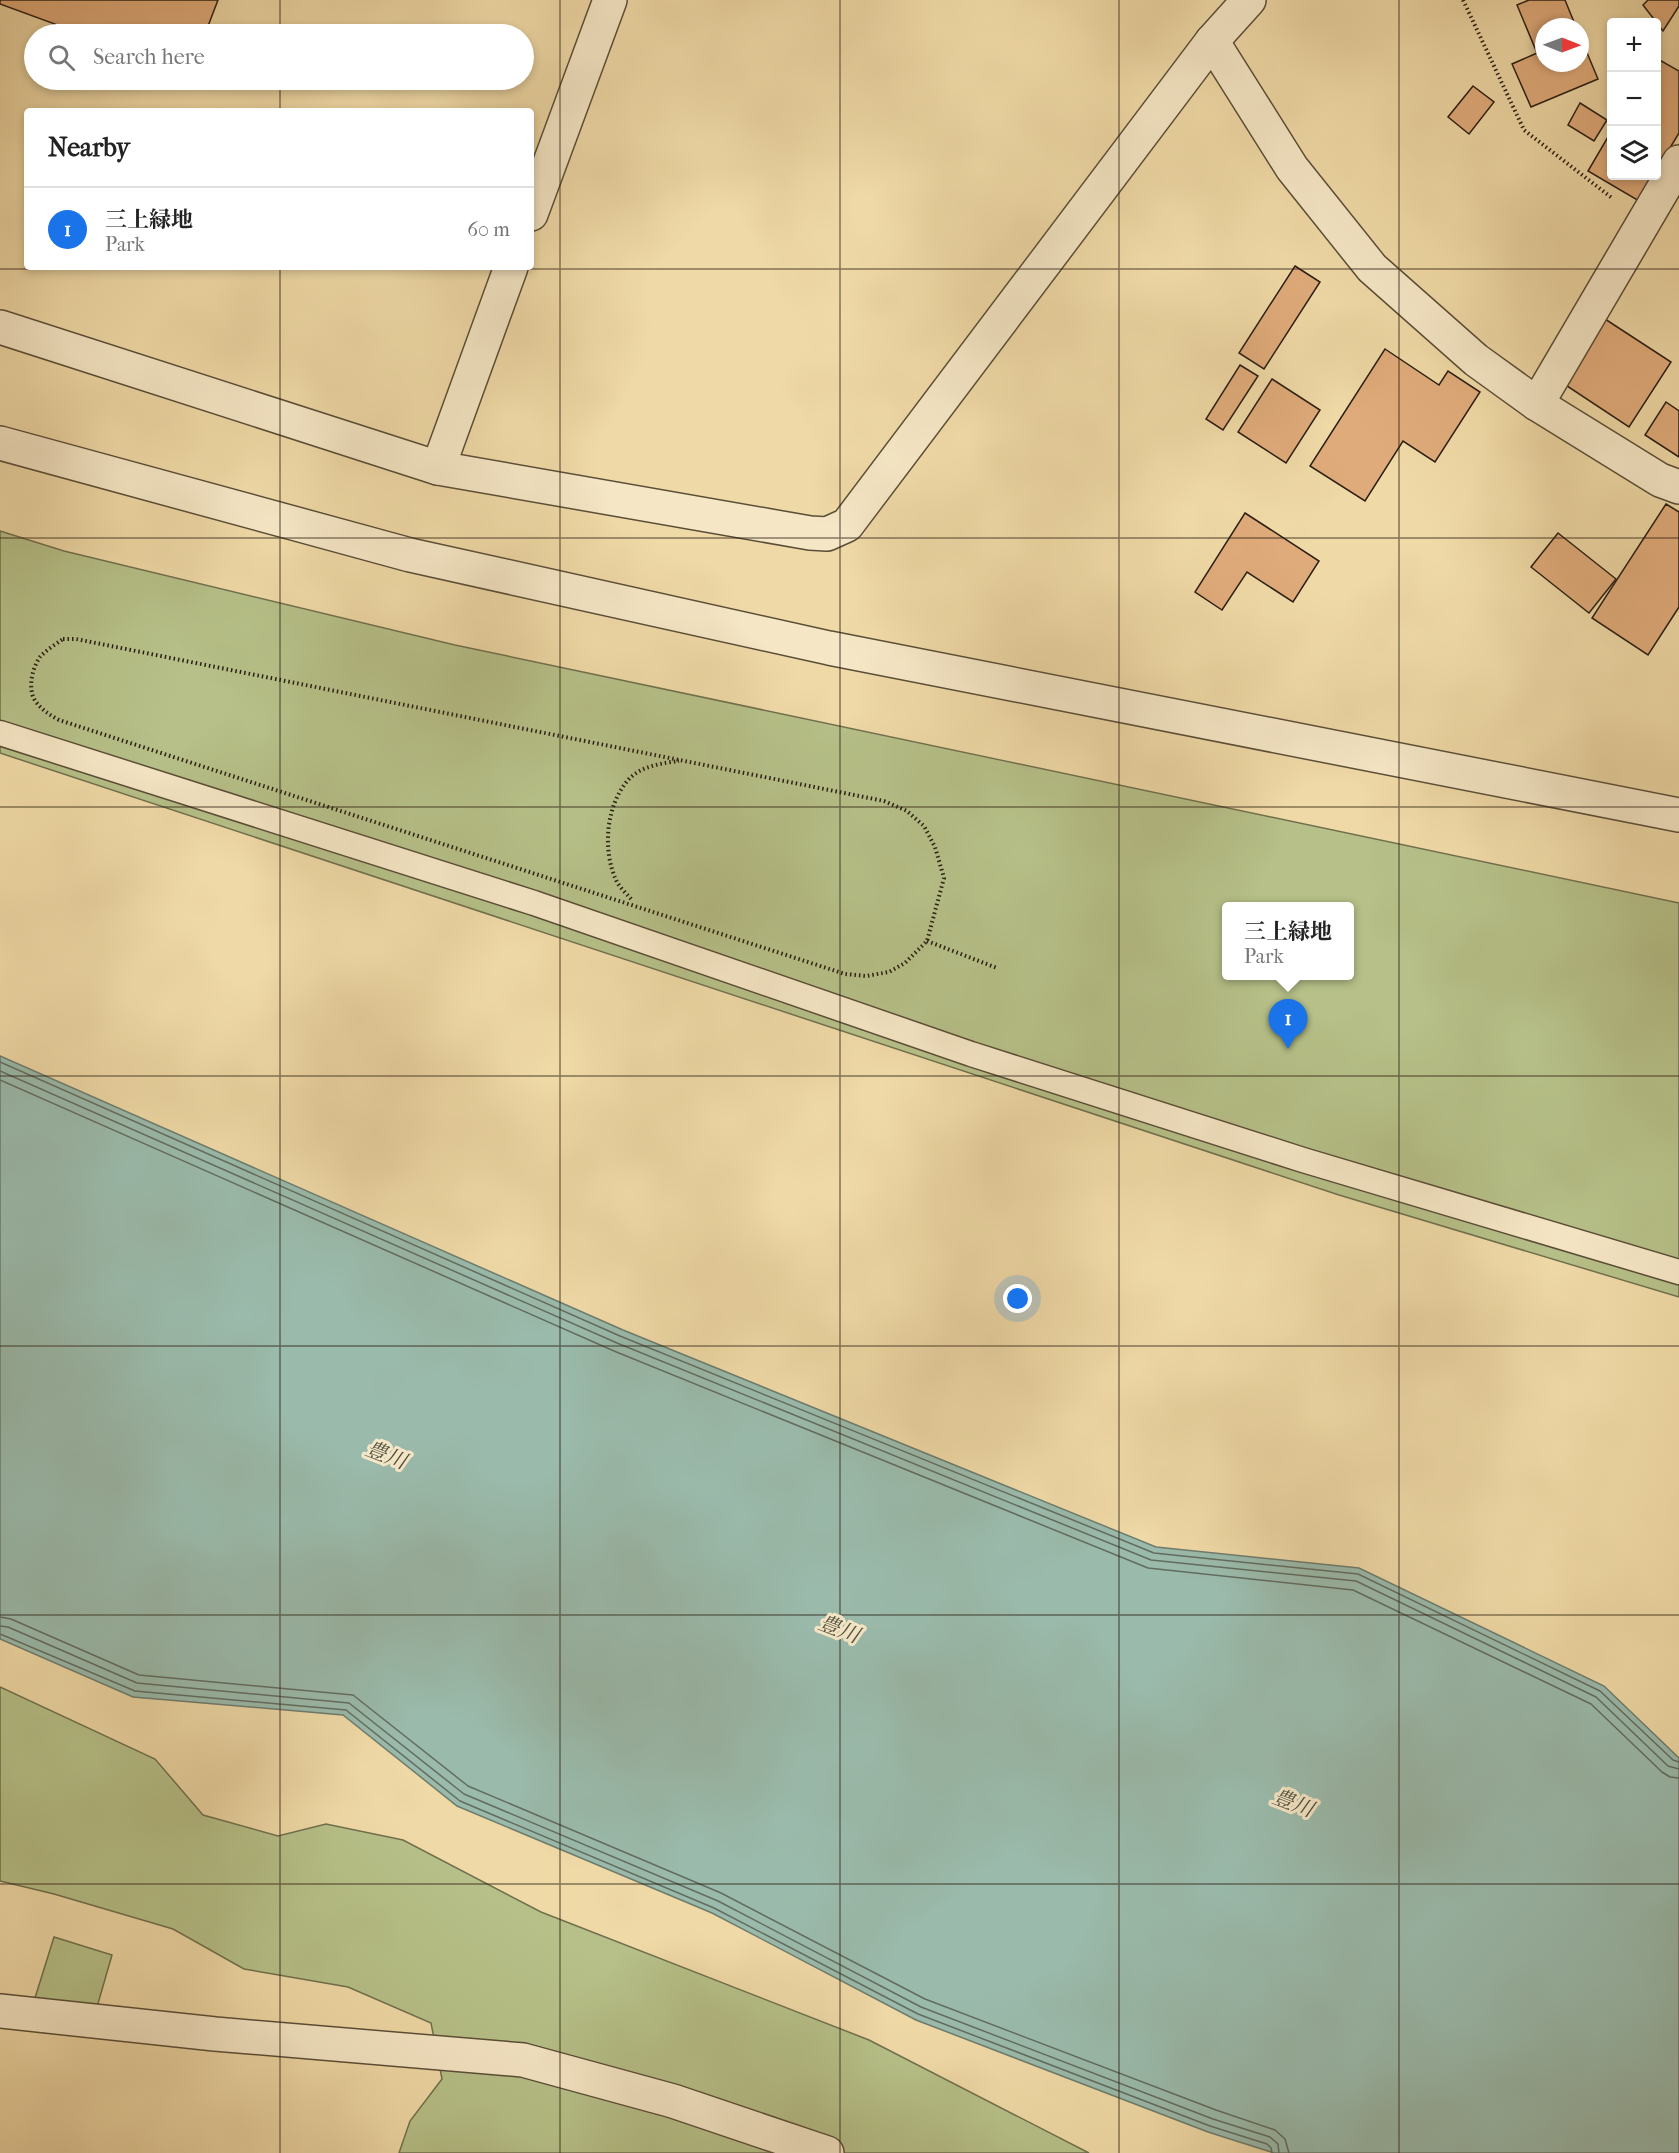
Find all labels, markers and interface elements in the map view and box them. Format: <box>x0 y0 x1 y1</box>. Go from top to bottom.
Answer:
north arrow <box>1535 18 1589 72</box>
map controls <box>1607 18 1661 180</box>
button: + <box>1607 18 1661 72</box>
search box <box>24 24 534 90</box>
icon: search <box>45 41 78 74</box>
text: Search here <box>93 44 205 70</box>
button: − <box>1607 72 1661 126</box>
button: layers <box>1607 126 1661 180</box>
text: Nearby <box>48 132 130 163</box>
text: 三上緑地 <box>105 207 193 233</box>
text: 1 <box>64 218 71 241</box>
text: 60 m <box>467 218 510 241</box>
text: Park <box>105 233 145 256</box>
popup <box>1222 902 1354 980</box>
text: 三上緑地 <box>1244 919 1332 945</box>
text: Park <box>1244 945 1284 968</box>
pin: 1 <box>1268 1000 1308 1049</box>
your location <box>1003 1284 1032 1313</box>
water label: 豊川 <box>362 1436 412 1474</box>
water label: 豊川 <box>815 1610 865 1648</box>
water label: 豊川 <box>1269 1784 1319 1822</box>

